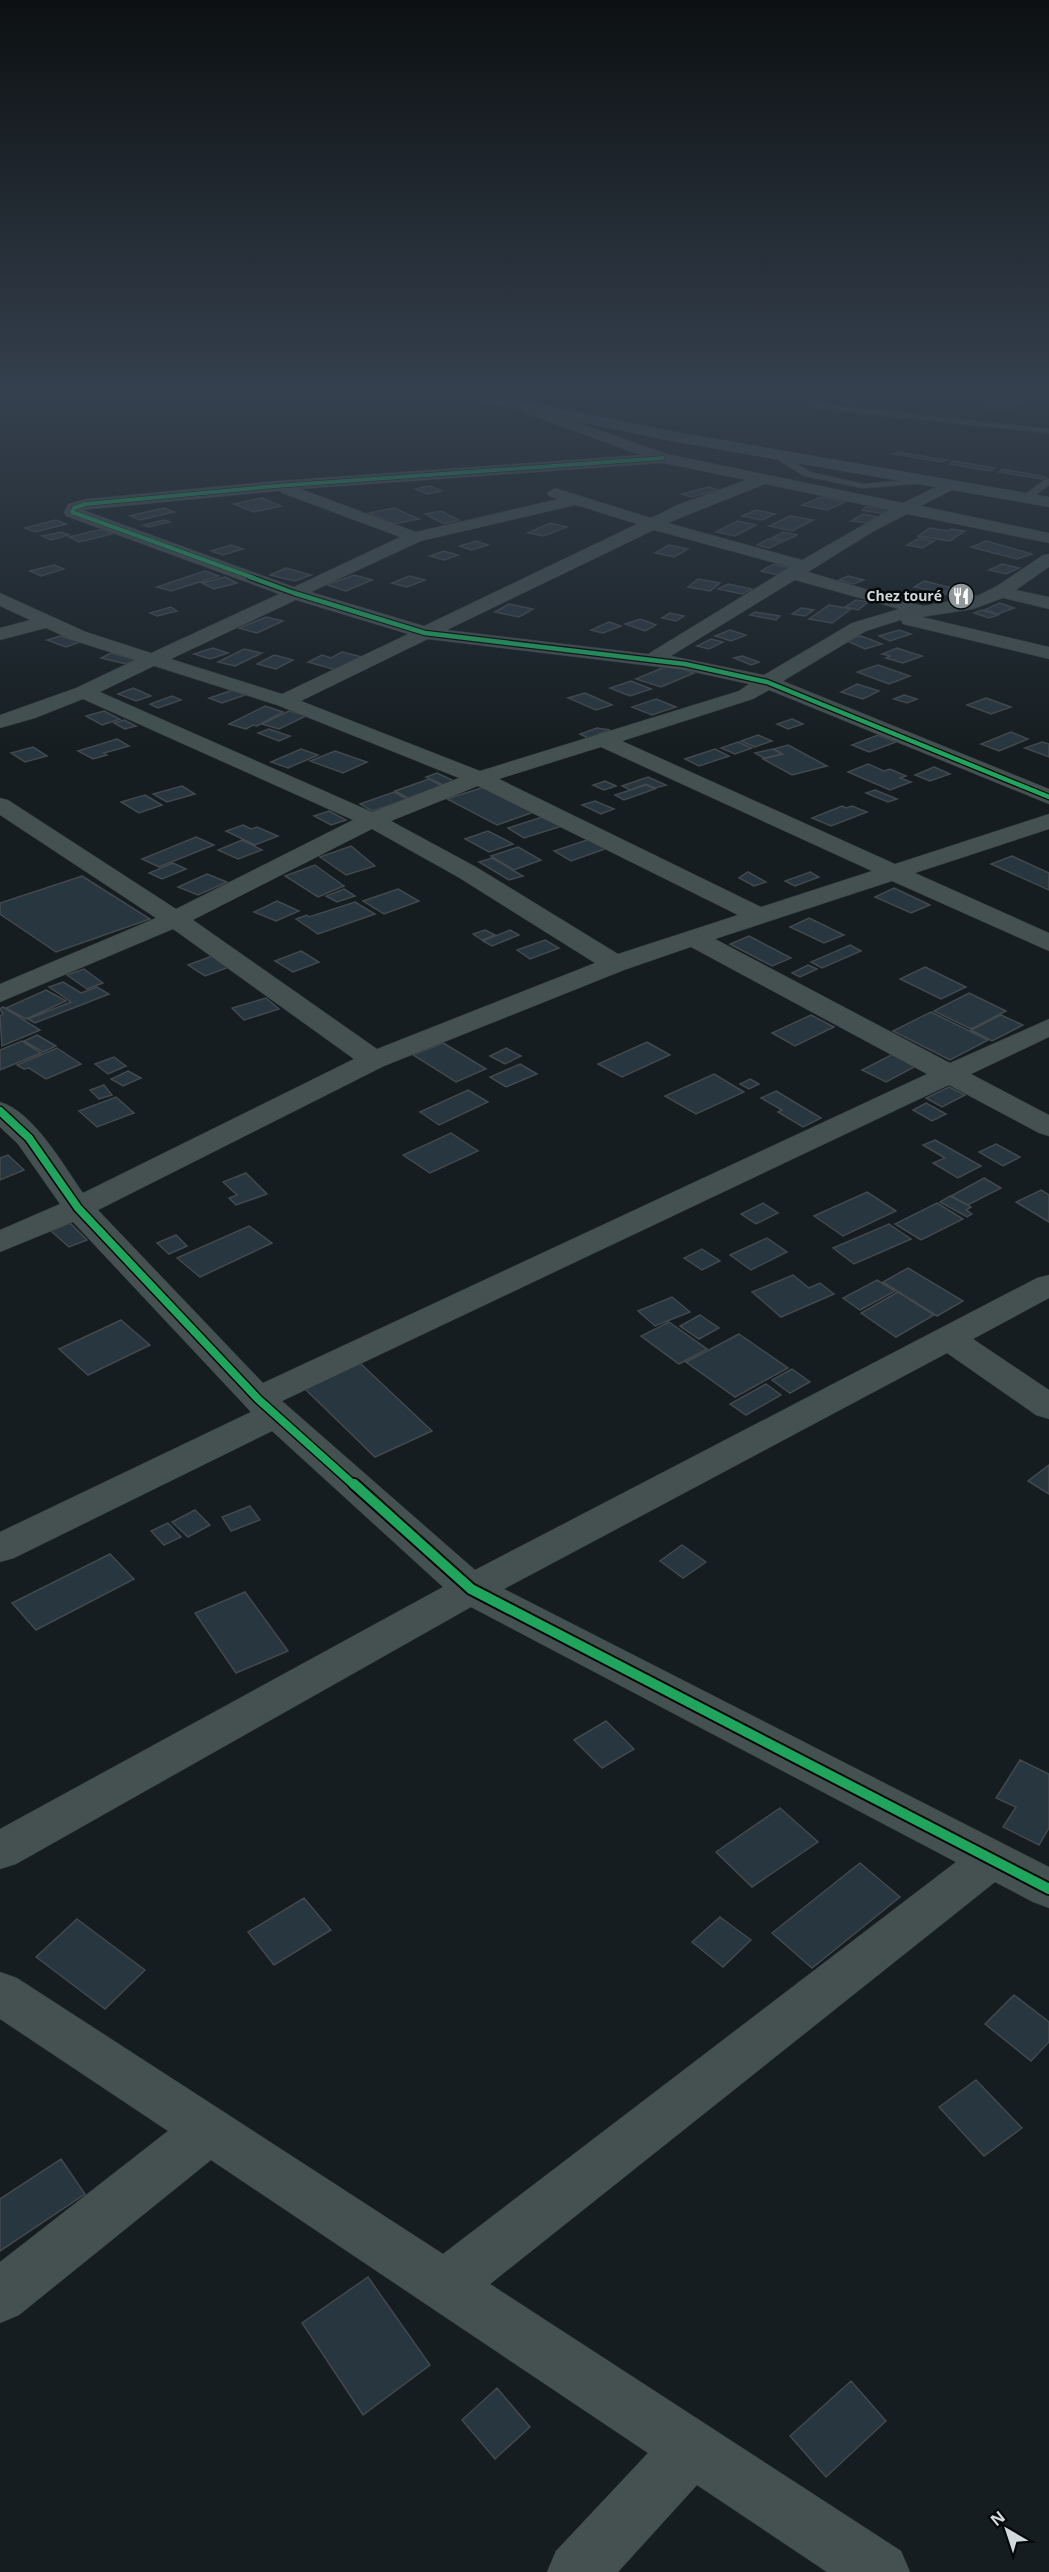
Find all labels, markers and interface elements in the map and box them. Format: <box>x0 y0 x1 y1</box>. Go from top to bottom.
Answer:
restaurant icon: Chez touré <box>946 581 976 611</box>
place label: Chez touré <box>867 586 942 605</box>
north arrow <box>977 2500 1037 2560</box>
text: N <box>986 2506 1010 2531</box>

